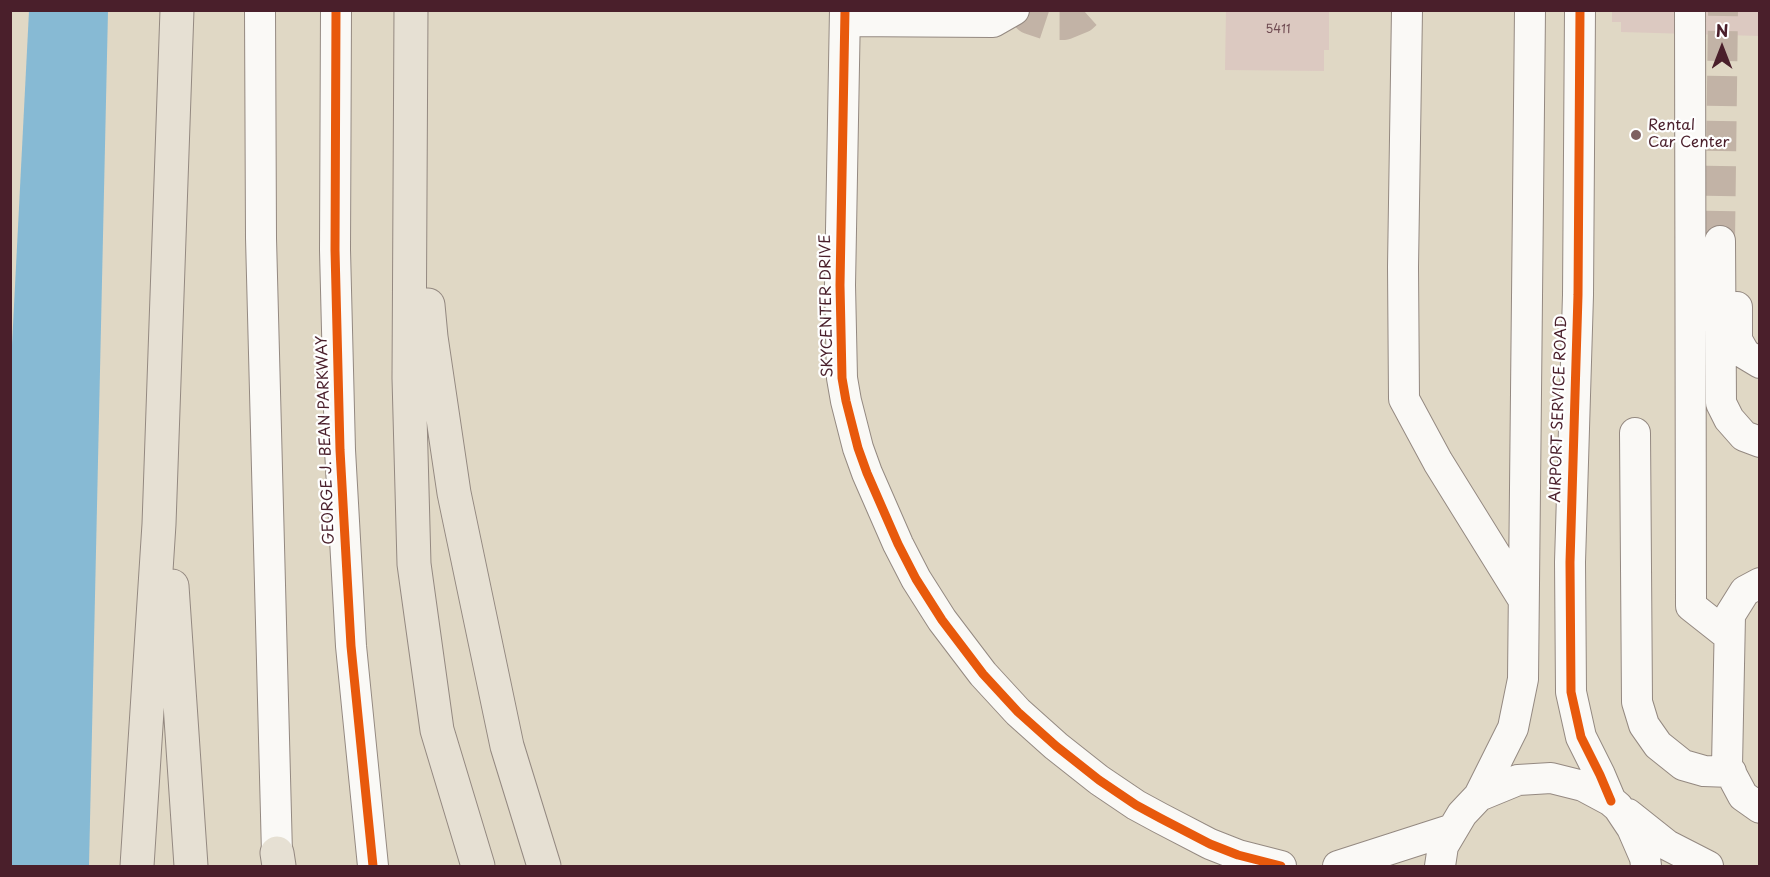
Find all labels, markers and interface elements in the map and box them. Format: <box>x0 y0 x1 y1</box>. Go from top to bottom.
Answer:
north arrow <box>1692 18 1752 78</box>
text: N <box>1716 18 1728 42</box>
house number: 5411 <box>1266 23 1290 37</box>
place label: Rental Car Center <box>1648 117 1730 152</box>
marker: Rental Car Center <box>1629 128 1643 142</box>
street label: SKYCENTER DRIVE <box>817 234 837 378</box>
street label: AIRPORT SERVICE ROAD <box>1547 315 1571 503</box>
street label: GEORGE J. BEAN PARKWAY <box>313 335 339 545</box>

